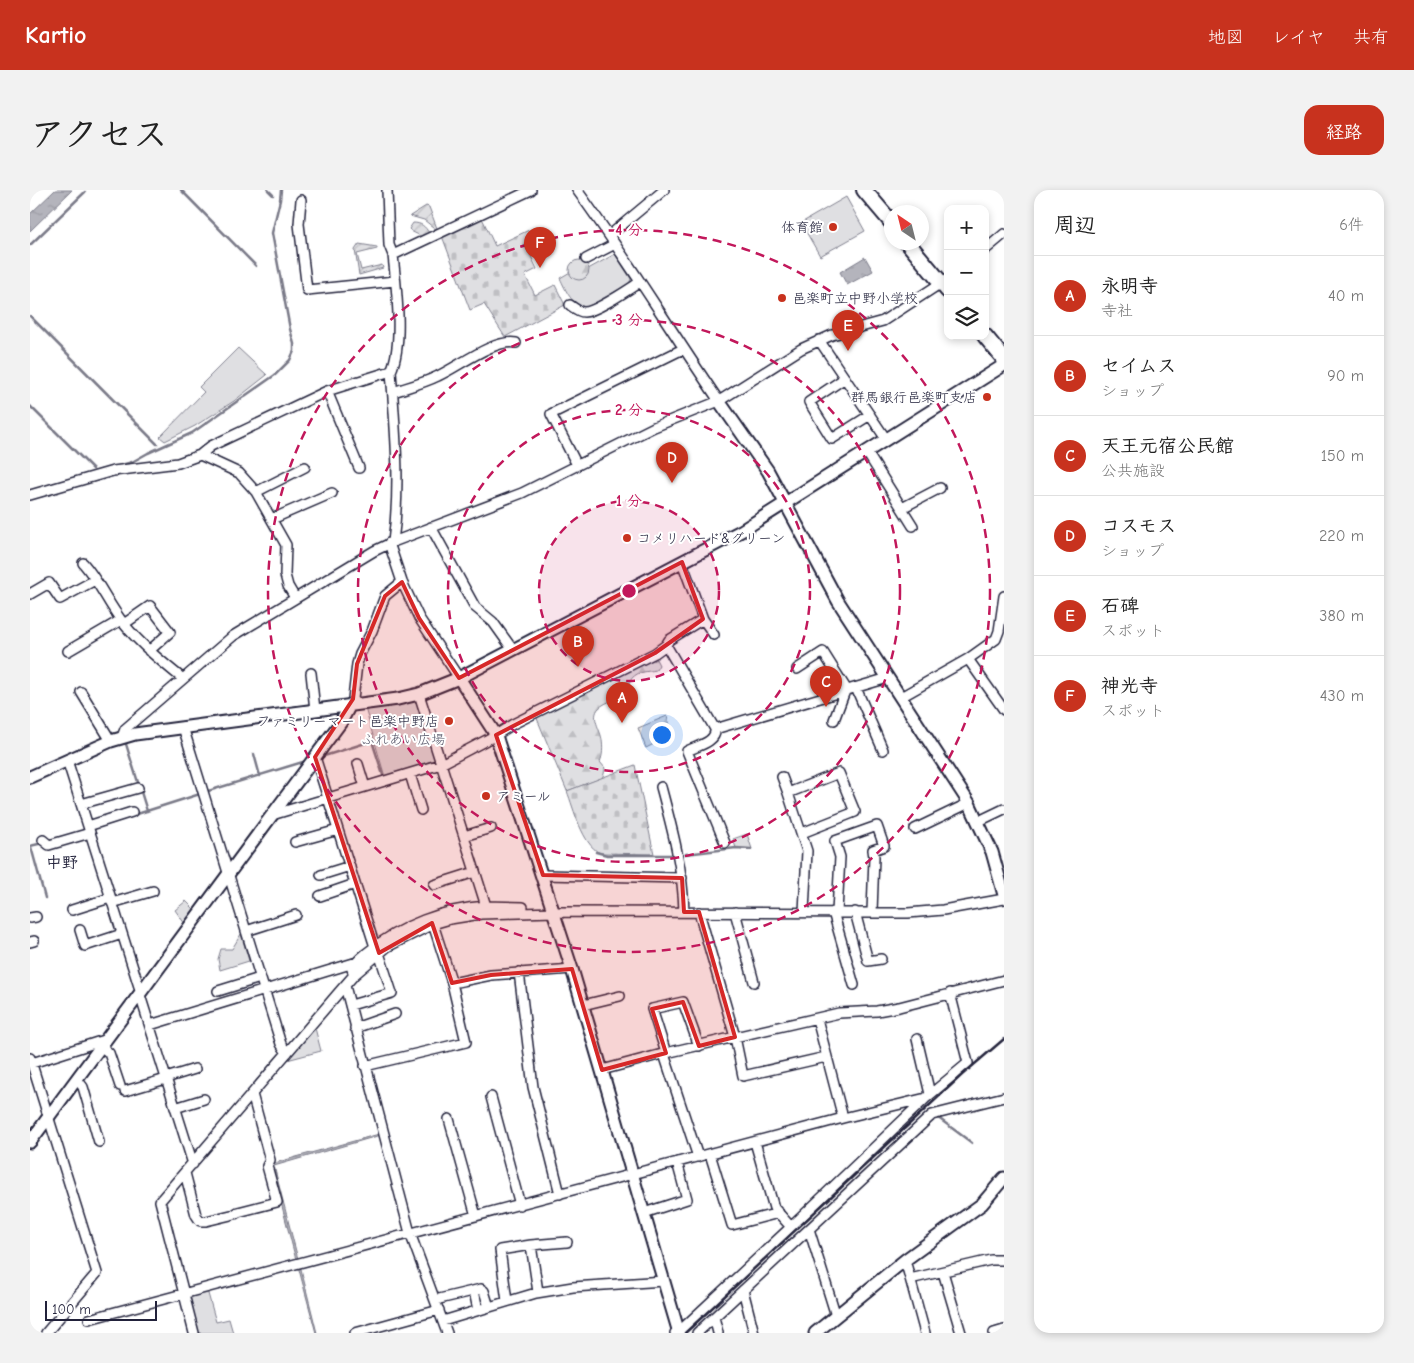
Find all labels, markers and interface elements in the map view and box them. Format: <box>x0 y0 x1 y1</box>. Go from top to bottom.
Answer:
text: Kartio <box>25 21 87 49</box>
text: 地図 <box>1208 27 1244 48</box>
text: レイヤ <box>1272 27 1325 48</box>
text: 共有 <box>1353 27 1389 48</box>
button: 経路 <box>1304 105 1384 155</box>
text: アクセス <box>30 114 168 155</box>
north arrow <box>884 205 929 250</box>
map controls <box>944 205 989 340</box>
button: + <box>944 205 989 250</box>
text: 周辺 <box>1054 213 1096 237</box>
text: 6件 <box>1339 216 1364 234</box>
place label: 体育館 <box>781 219 823 236</box>
text: 4 分 <box>615 221 643 239</box>
marker: 体育館 <box>827 221 839 233</box>
pin: F <box>524 227 556 268</box>
button: − <box>944 250 989 295</box>
text: 永明寺 <box>1101 275 1158 297</box>
text: A <box>1066 287 1074 305</box>
text: 40 m <box>1328 287 1364 305</box>
place label: 邑楽町立中野小学校 <box>792 290 918 307</box>
marker: 邑楽町立中野小学校 <box>776 292 788 304</box>
button: layers <box>944 295 989 340</box>
text: 寺社 <box>1101 302 1133 320</box>
pin: E <box>832 310 864 351</box>
text: 3 分 <box>615 311 643 329</box>
text: セイムス <box>1101 355 1176 377</box>
text: B <box>1065 367 1075 385</box>
text: 90 m <box>1327 367 1364 385</box>
text: ショップ <box>1101 382 1164 400</box>
place label: 群馬銀行邑楽町支店 <box>851 389 977 406</box>
marker: 群馬銀行邑楽町支店 <box>981 391 993 403</box>
text: 2 分 <box>615 401 643 419</box>
text: 天王元宿公民館 <box>1101 435 1234 457</box>
pin: D <box>656 442 688 483</box>
text: C <box>1065 447 1075 465</box>
text: 150 m <box>1321 447 1364 465</box>
text: 公共施設 <box>1101 462 1165 480</box>
text: 1 分 <box>616 492 642 510</box>
text: コスモス <box>1101 515 1176 537</box>
text: D <box>1065 527 1075 545</box>
text: 220 m <box>1319 527 1364 545</box>
place label: コメリハード&グリーン <box>637 530 785 547</box>
marker: コメリハード&グリーン <box>621 532 633 544</box>
text: ショップ <box>1101 542 1164 560</box>
centre of rings <box>620 582 638 600</box>
text: 石碑 <box>1101 595 1139 617</box>
text: E <box>1065 607 1075 625</box>
text: 380 m <box>1319 607 1364 625</box>
text: スポット <box>1101 622 1165 640</box>
pin: B <box>562 626 594 667</box>
pin: C <box>810 666 842 707</box>
text: 神光寺 <box>1101 675 1158 697</box>
pin: A <box>606 682 638 723</box>
text: F <box>1065 687 1075 705</box>
text: 430 m <box>1320 687 1364 705</box>
text: スポット <box>1101 702 1165 720</box>
place label: ファミリーマート邑楽中野店 <box>257 713 439 730</box>
marker: ファミリーマート邑楽中野店 <box>443 715 455 727</box>
your location <box>649 722 675 748</box>
park label: ふれあい広場 <box>361 731 445 748</box>
place label: アミール <box>496 788 551 805</box>
marker: アミール <box>480 790 492 802</box>
district label: 中野 <box>46 854 78 872</box>
scale bar <box>45 1298 158 1321</box>
text: 100 m <box>52 1301 91 1318</box>

